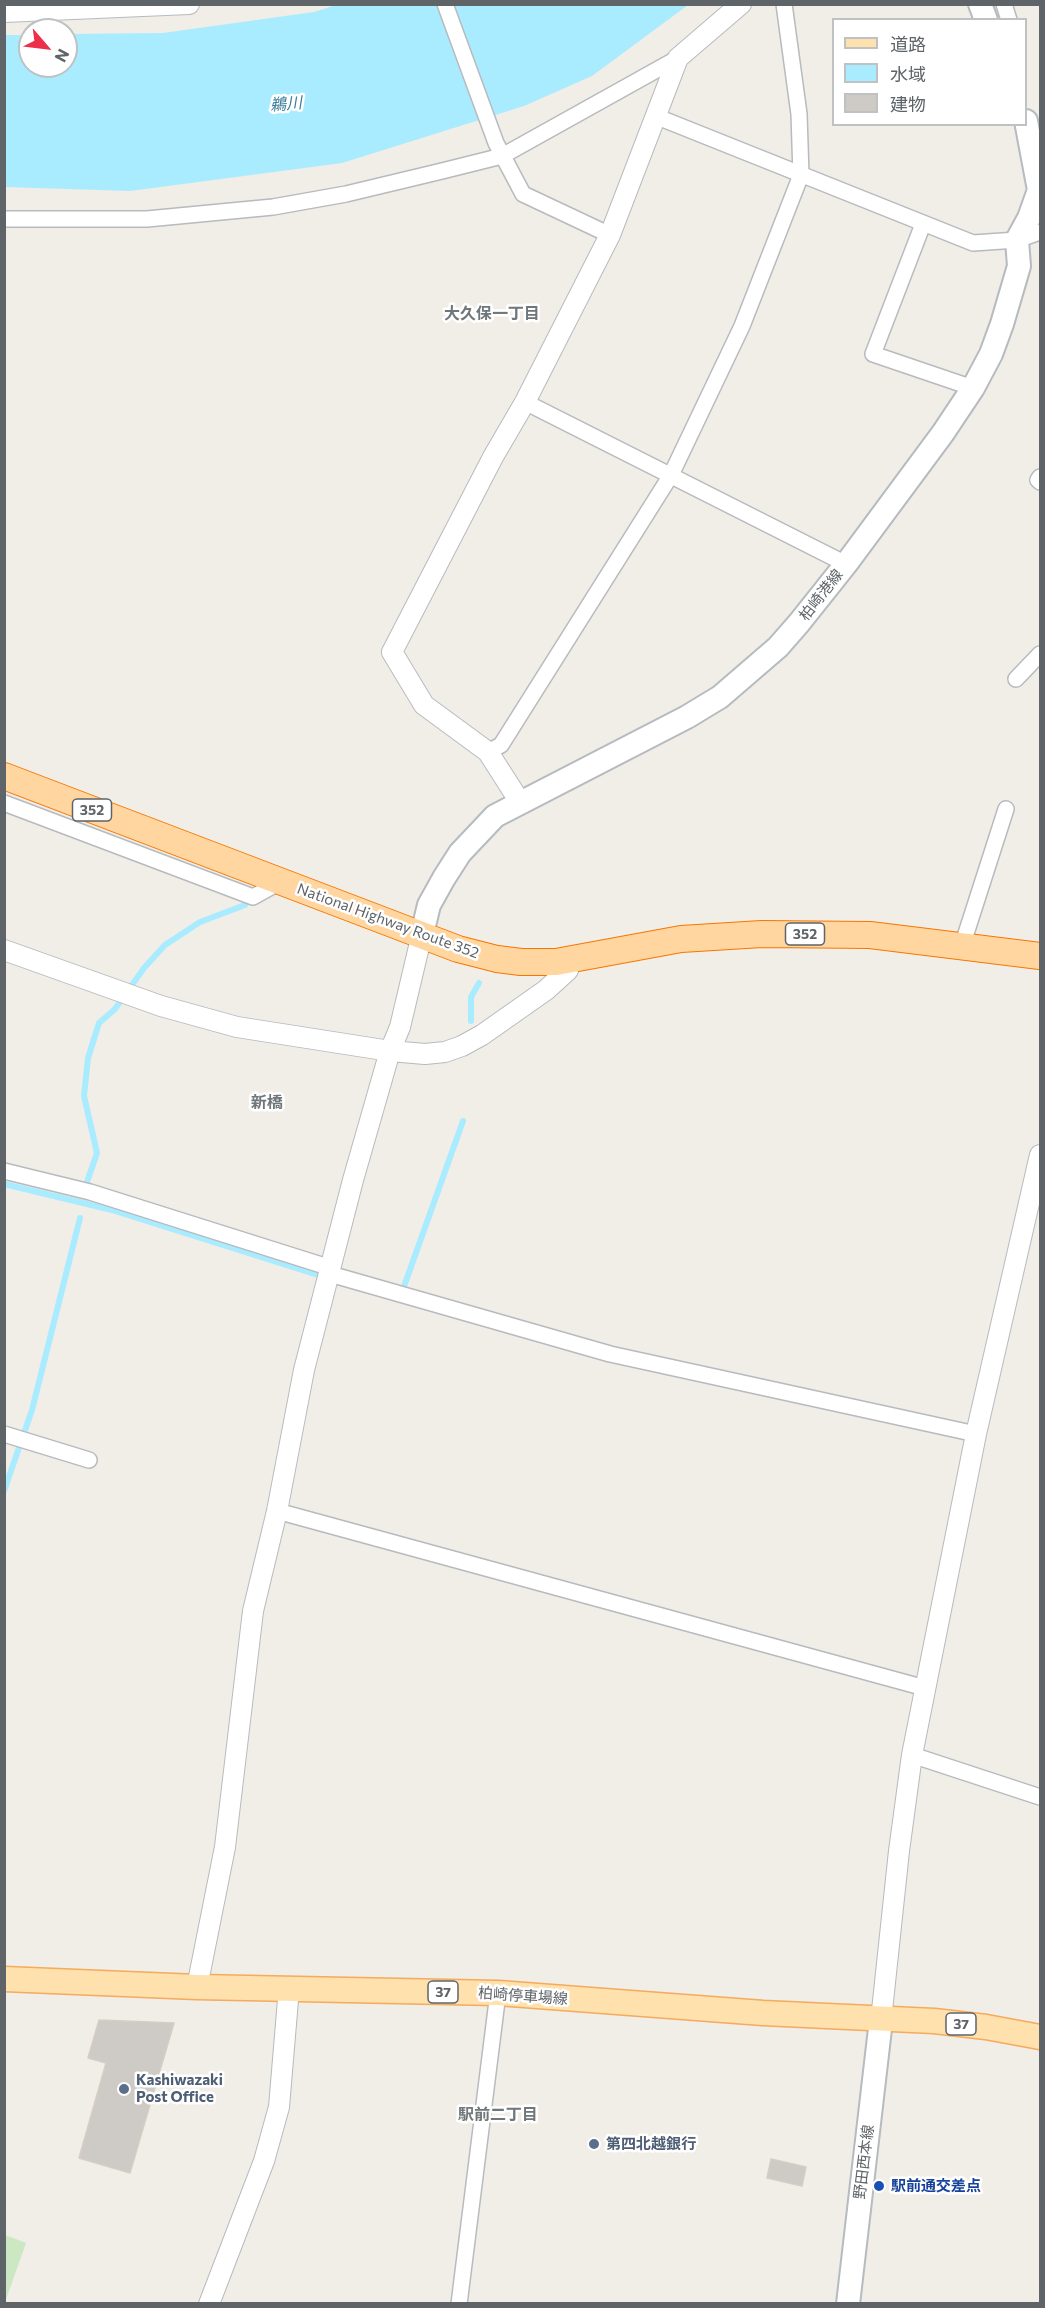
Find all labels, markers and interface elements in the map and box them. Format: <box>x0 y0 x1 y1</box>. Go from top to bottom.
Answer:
north arrow <box>18 18 78 78</box>
legend <box>832 18 1027 126</box>
text: 道路 <box>890 33 926 55</box>
text: N <box>51 46 74 66</box>
text: 水域 <box>890 63 926 85</box>
water label: 鵜川 <box>269 93 303 115</box>
text: 建物 <box>890 93 926 115</box>
district label: 大久保一丁目 <box>444 304 540 324</box>
street label: 柏崎港線 <box>795 566 847 624</box>
road number: 352 <box>72 799 112 821</box>
street label: National Highway Route 352 <box>295 880 481 962</box>
road number: 352 <box>786 923 824 945</box>
district label: 新橋 <box>251 1093 283 1113</box>
road number: 37 <box>428 1981 458 2003</box>
street label: 柏崎停車場線 <box>477 1984 569 2008</box>
road number: 37 <box>946 2013 976 2035</box>
place label: Kashiwazaki Post Office <box>136 2071 223 2106</box>
marker: Kashiwazaki Post Office <box>117 2082 131 2096</box>
district label: 駅前二丁目 <box>458 2105 538 2125</box>
street label: 野田西本線 <box>850 2124 878 2200</box>
place label: 第四北越銀行 <box>606 2135 696 2153</box>
marker: 第四北越銀行 <box>587 2137 601 2151</box>
place label: 駅前通交差点 <box>891 2177 981 2195</box>
marker: 駅前通交差点 <box>872 2179 886 2193</box>

